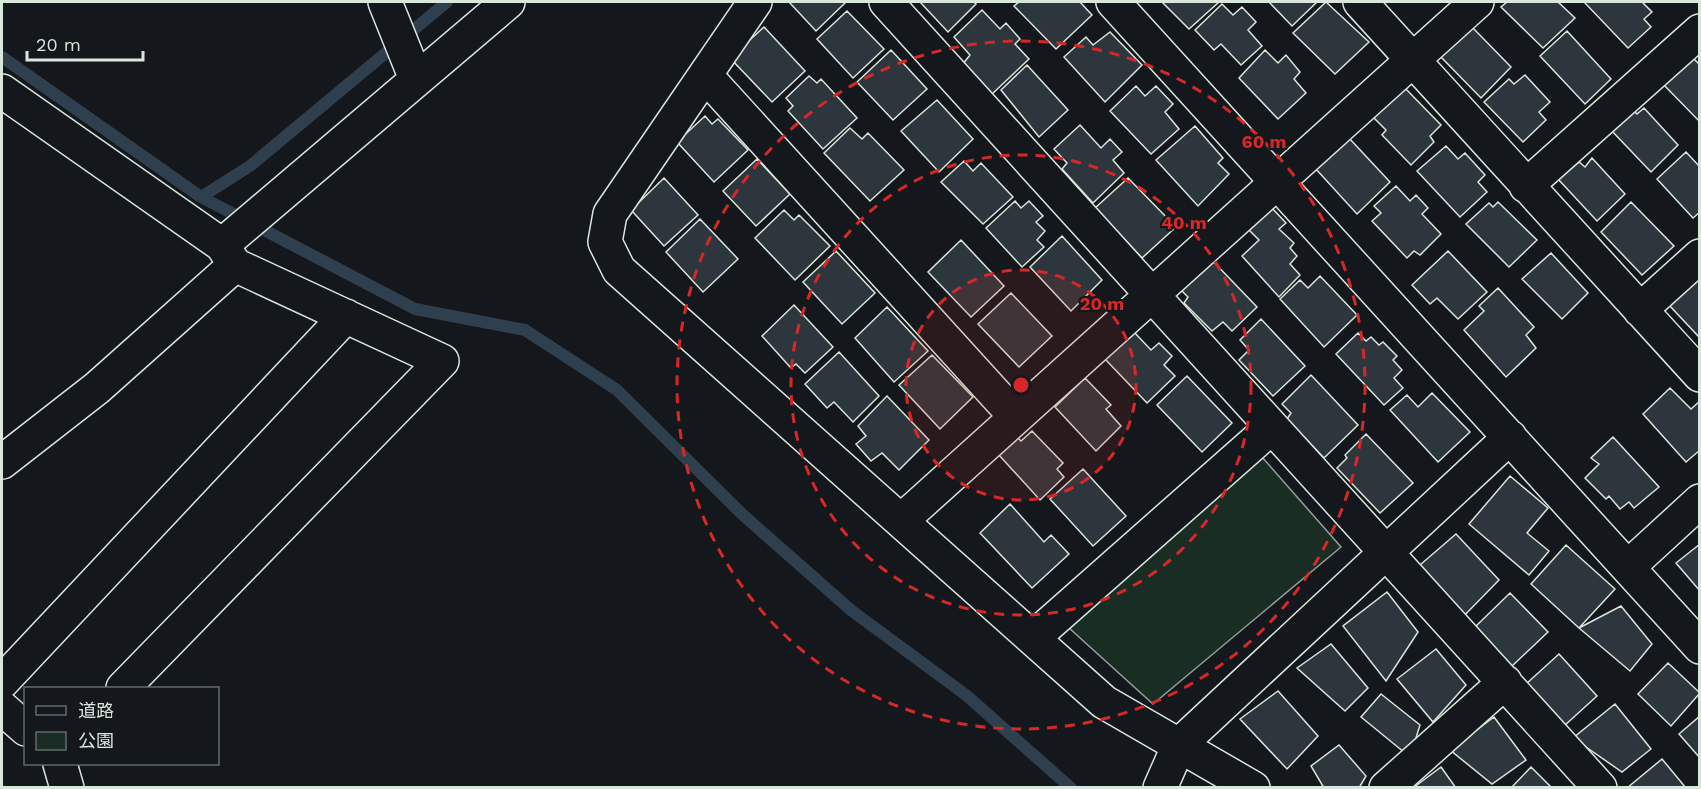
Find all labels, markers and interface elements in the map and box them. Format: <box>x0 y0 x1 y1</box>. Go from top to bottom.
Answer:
scale bar <box>27 24 142 62</box>
text: 20 m <box>36 34 81 55</box>
text: 60 m <box>1242 131 1286 152</box>
text: 40 m <box>1161 212 1207 233</box>
text: 20 m <box>1080 293 1124 314</box>
centre of rings <box>1011 375 1031 395</box>
legend <box>24 687 219 765</box>
text: 道路 <box>78 700 114 721</box>
text: 公園 <box>78 730 114 751</box>

